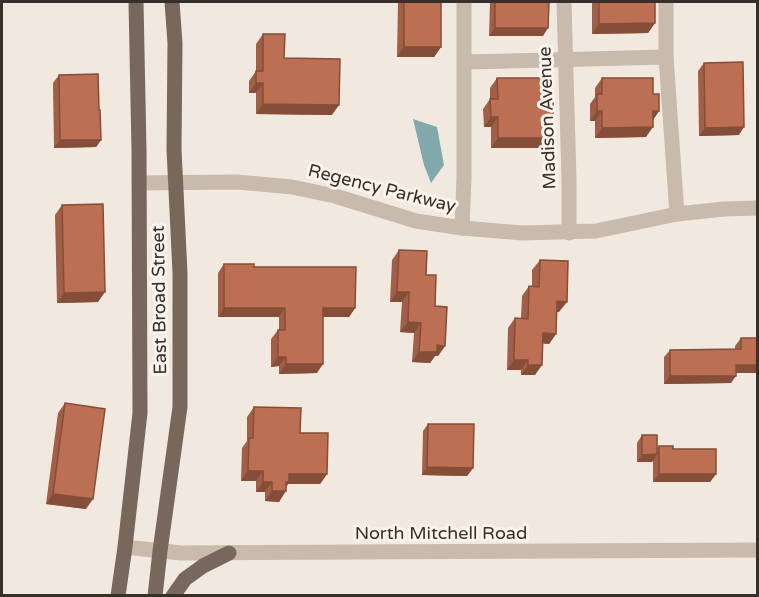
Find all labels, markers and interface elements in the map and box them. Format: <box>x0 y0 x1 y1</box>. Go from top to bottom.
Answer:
street label: Madison Avenue <box>534 46 560 190</box>
street label: Regency Parkway <box>306 159 459 217</box>
street label: East Broad Street <box>147 225 171 375</box>
street label: North Mitchell Road <box>355 522 527 544</box>

